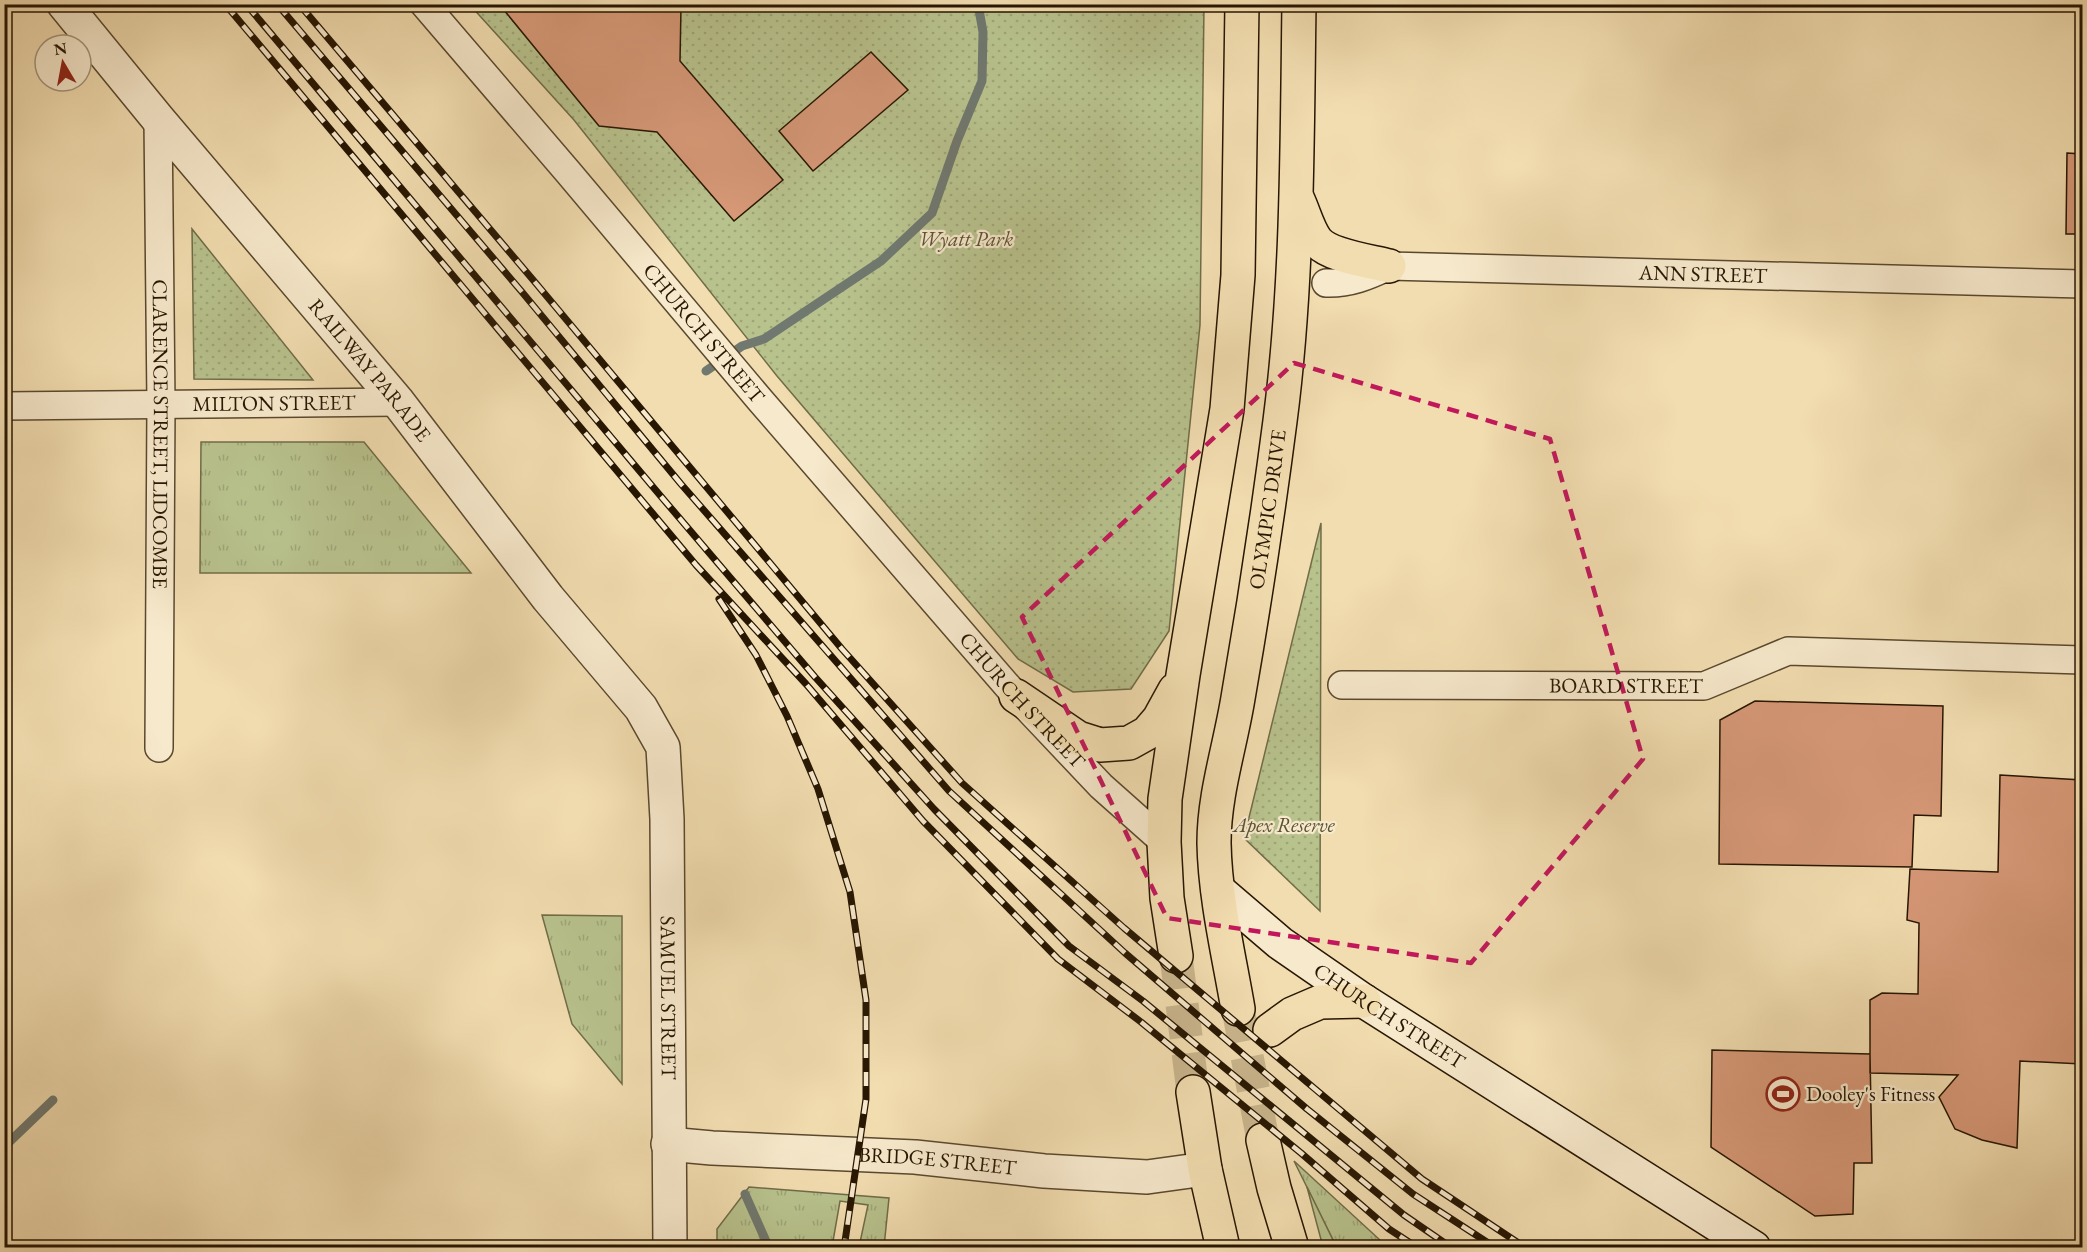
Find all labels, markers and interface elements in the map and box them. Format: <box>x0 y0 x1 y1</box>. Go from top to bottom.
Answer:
north arrow <box>33 33 93 93</box>
text: N <box>52 37 69 60</box>
park label: Wyatt Park <box>919 225 1014 252</box>
street label: CHURCH STREET <box>637 257 771 409</box>
street label: ANN STREET <box>1637 258 1769 289</box>
street label: CLARENCE STREET, LIDCOMBE <box>147 279 175 589</box>
street label: RAILWAY PARADE <box>303 293 437 447</box>
street label: MILTON STREET <box>192 388 357 417</box>
street label: OLYMPIC DRIVE <box>1242 428 1292 591</box>
street label: CHURCH STREET <box>954 626 1092 775</box>
street label: BOARD STREET <box>1549 672 1704 699</box>
park label: Apex Reserve <box>1231 811 1336 838</box>
street label: SAMUEL STREET <box>655 916 683 1081</box>
street label: CHURCH STREET <box>1309 956 1471 1075</box>
sports icon: Dooley's Fitness <box>1765 1076 1801 1112</box>
place label: Dooley's Fitness <box>1806 1080 1935 1107</box>
street label: BRIDGE STREET <box>858 1141 1019 1181</box>

